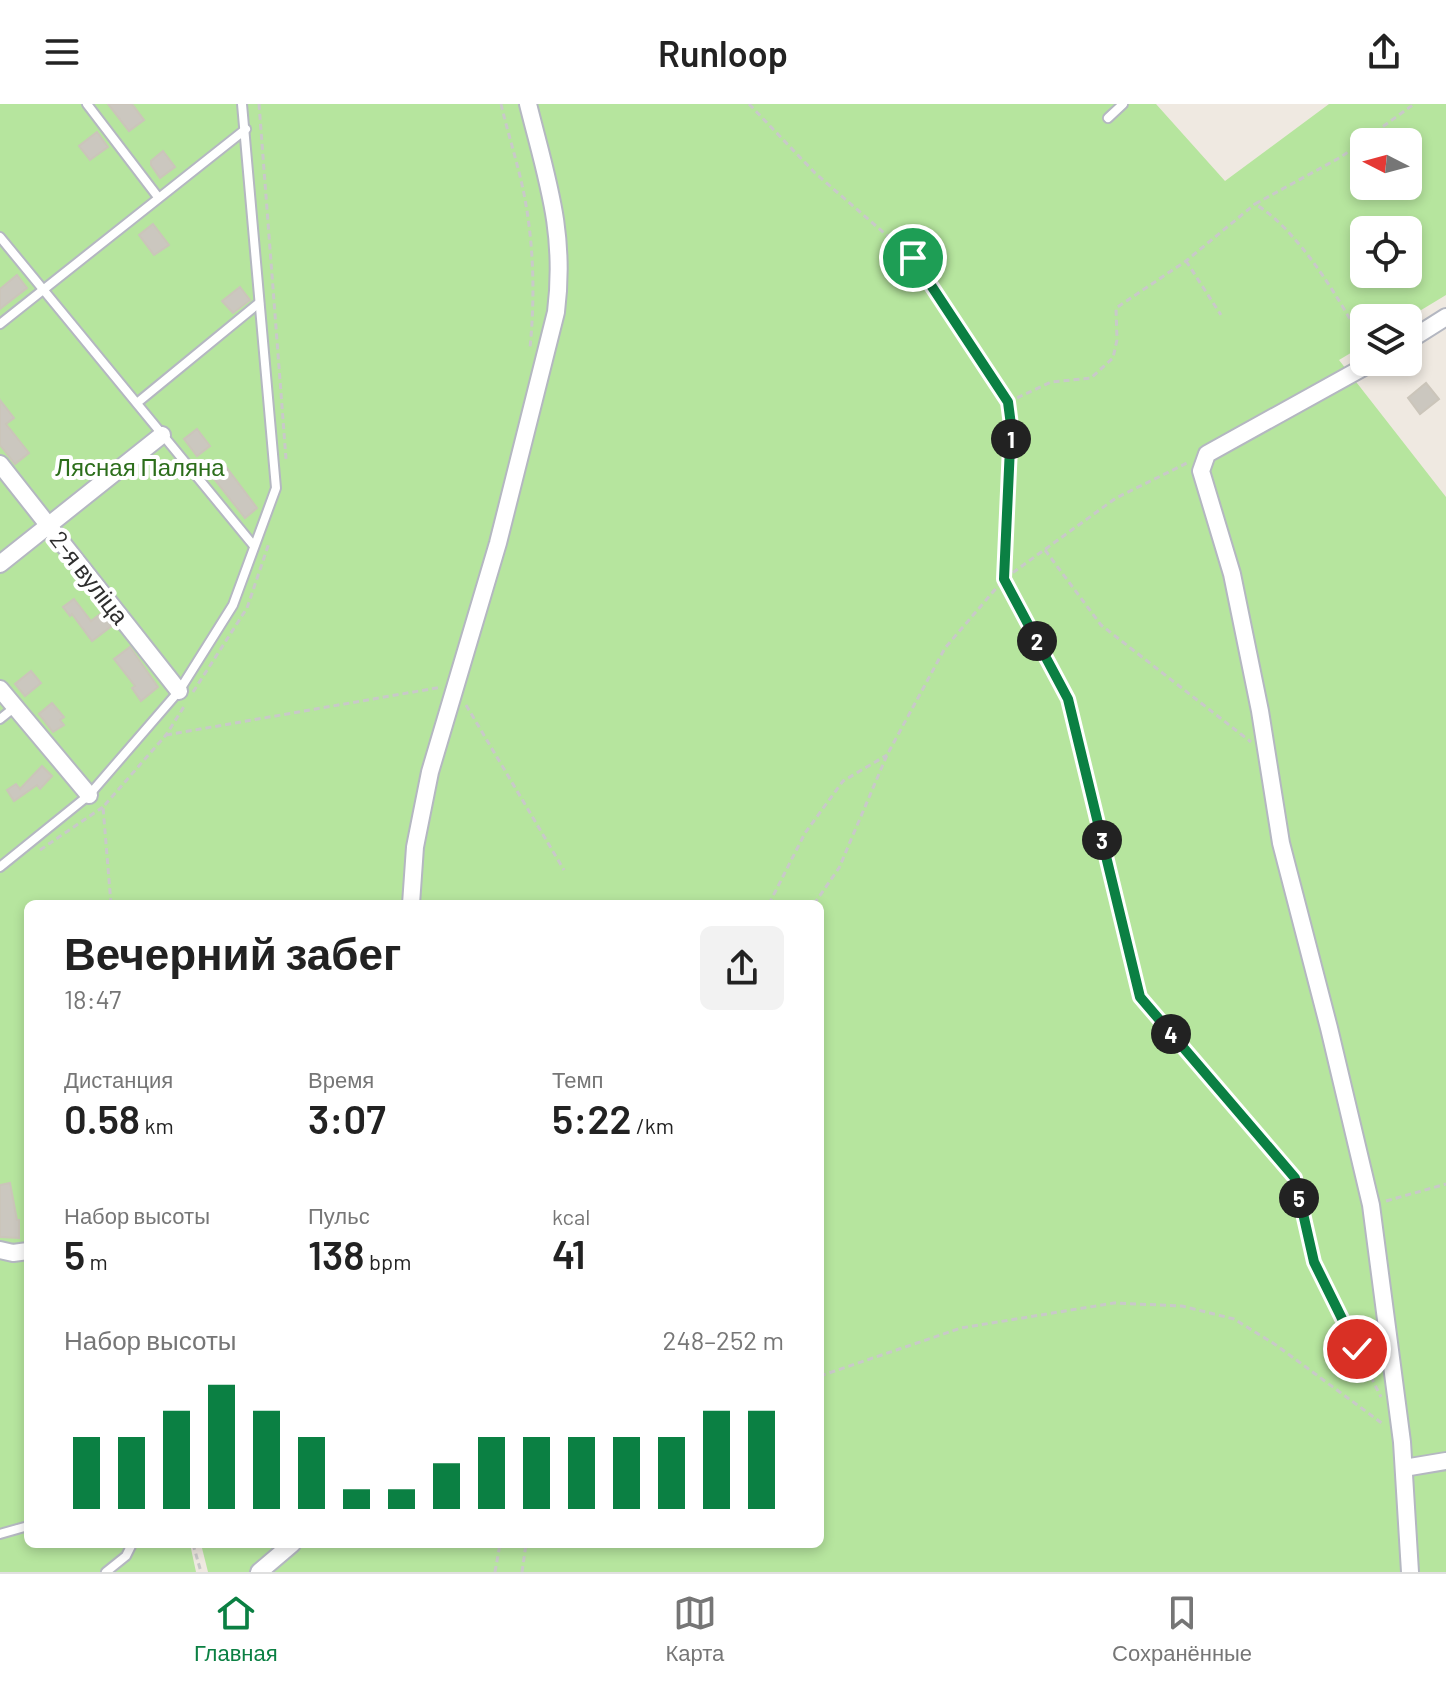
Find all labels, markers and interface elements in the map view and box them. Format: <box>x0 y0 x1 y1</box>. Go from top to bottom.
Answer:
icon: menu <box>40 30 84 74</box>
icon: share <box>1362 30 1406 74</box>
text: Runloop <box>658 31 788 74</box>
north arrow <box>1350 128 1422 200</box>
map controls <box>1350 128 1422 376</box>
button: locate <box>1350 216 1422 288</box>
pin <box>879 224 947 292</box>
icon: arrive <box>891 236 935 280</box>
button: layers <box>1350 304 1422 376</box>
pin: 1 <box>991 419 1031 459</box>
text: 1 <box>1007 426 1015 452</box>
park label: Лясная Паляна <box>55 452 225 481</box>
street label: 2-я вуліца <box>45 525 136 630</box>
pin: 2 <box>1017 621 1057 661</box>
text: 2 <box>1031 628 1043 654</box>
pin: 3 <box>1082 820 1122 860</box>
text: 3 <box>1096 827 1108 853</box>
text: Вечерний забег <box>64 926 401 979</box>
button: share <box>700 926 784 1010</box>
text: 18:47 <box>64 983 121 1014</box>
pin: 4 <box>1151 1014 1191 1054</box>
text: 4 <box>1164 1021 1178 1047</box>
text: Дистанция <box>64 1066 173 1092</box>
text: Время <box>308 1066 374 1092</box>
text: Темп <box>552 1066 603 1092</box>
text: 0.58 <box>64 1094 140 1142</box>
text: 3:07 <box>308 1094 386 1142</box>
text: 5:22 <box>552 1094 631 1142</box>
text: km <box>140 1112 174 1138</box>
text: /km <box>631 1112 674 1138</box>
pin: 5 <box>1279 1178 1319 1218</box>
text: 5 <box>1293 1185 1305 1211</box>
text: Набор высоты <box>64 1202 210 1228</box>
text: Пульс <box>308 1202 370 1228</box>
text: kcal <box>552 1203 590 1229</box>
text: 41 <box>552 1229 586 1277</box>
text: 5 <box>64 1230 85 1278</box>
text: 138 <box>308 1230 365 1278</box>
text: m <box>85 1248 108 1274</box>
text: bpm <box>365 1248 411 1274</box>
pin <box>1323 1315 1391 1383</box>
text: Набор высоты <box>64 1324 237 1355</box>
text: 248–252 m <box>663 1324 784 1355</box>
icon: check <box>1335 1327 1379 1371</box>
tab: Главная <box>194 1591 278 1667</box>
tab: Карта <box>665 1591 724 1667</box>
tab: Сохранённые <box>1112 1591 1252 1667</box>

